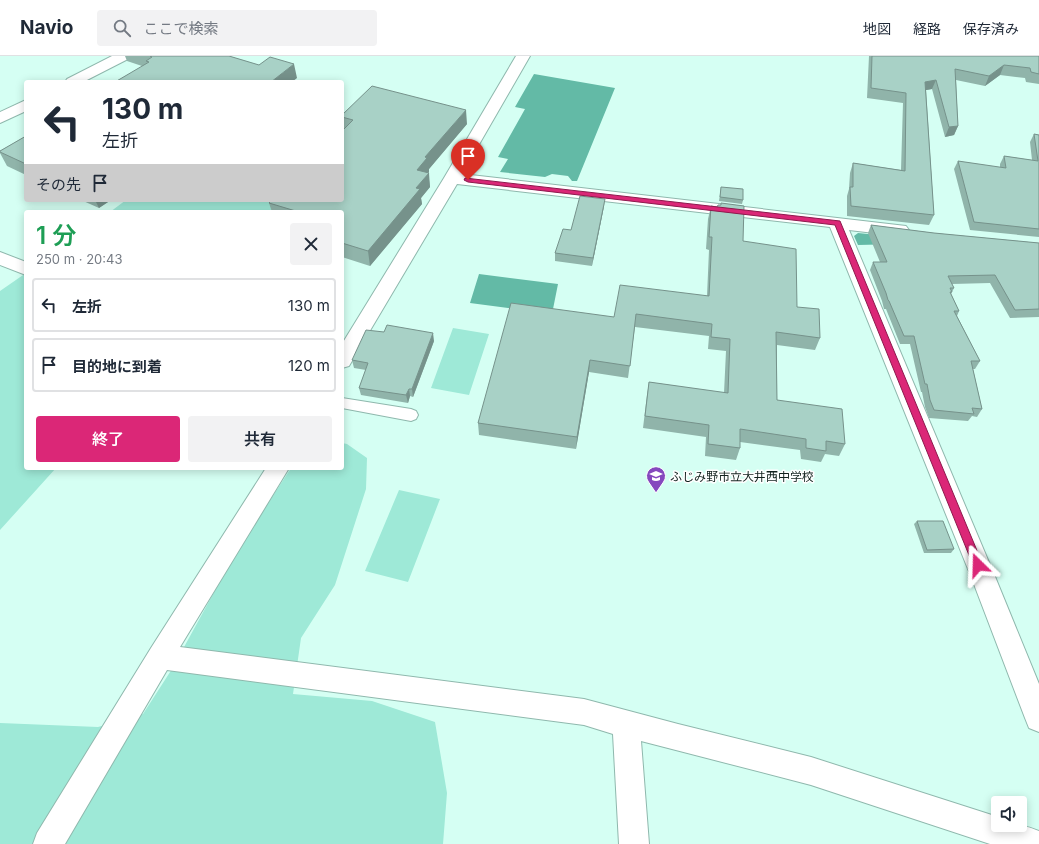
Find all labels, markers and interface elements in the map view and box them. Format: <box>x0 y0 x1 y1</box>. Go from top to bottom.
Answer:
search box <box>97 10 377 46</box>
text: Navio <box>20 16 73 39</box>
icon: search <box>111 17 133 39</box>
text: ここで検索 <box>143 19 218 38</box>
text: 地図 <box>863 20 891 37</box>
text: 経路 <box>913 20 941 37</box>
text: 保存済み <box>963 20 1019 37</box>
text: 130 m <box>102 92 183 126</box>
icon: left <box>36 96 88 148</box>
text: 左折 <box>102 130 138 151</box>
pin <box>451 139 485 180</box>
icon: arrive <box>457 145 479 167</box>
icon: arrive <box>89 172 111 194</box>
text: その先 <box>36 175 81 194</box>
text: 1 分 <box>36 221 76 250</box>
button: close <box>290 223 332 265</box>
text: 250 m · 20:43 <box>36 251 122 267</box>
icon: left <box>38 294 60 316</box>
text: 130 m <box>288 296 330 315</box>
text: 左折 <box>72 297 102 316</box>
icon: arrive <box>38 354 60 376</box>
text: 120 m <box>288 356 330 375</box>
text: 目的地に到着 <box>72 357 162 376</box>
button: 終了 <box>36 416 180 462</box>
button: 共有 <box>188 416 332 462</box>
school or university icon: ふじみ野市立大井西中学校 <box>645 465 667 493</box>
place label: ふじみ野市立大井西中学校 <box>670 469 814 484</box>
position arrow <box>957 544 999 586</box>
map controls <box>991 796 1027 832</box>
button: sound <box>991 796 1027 832</box>

